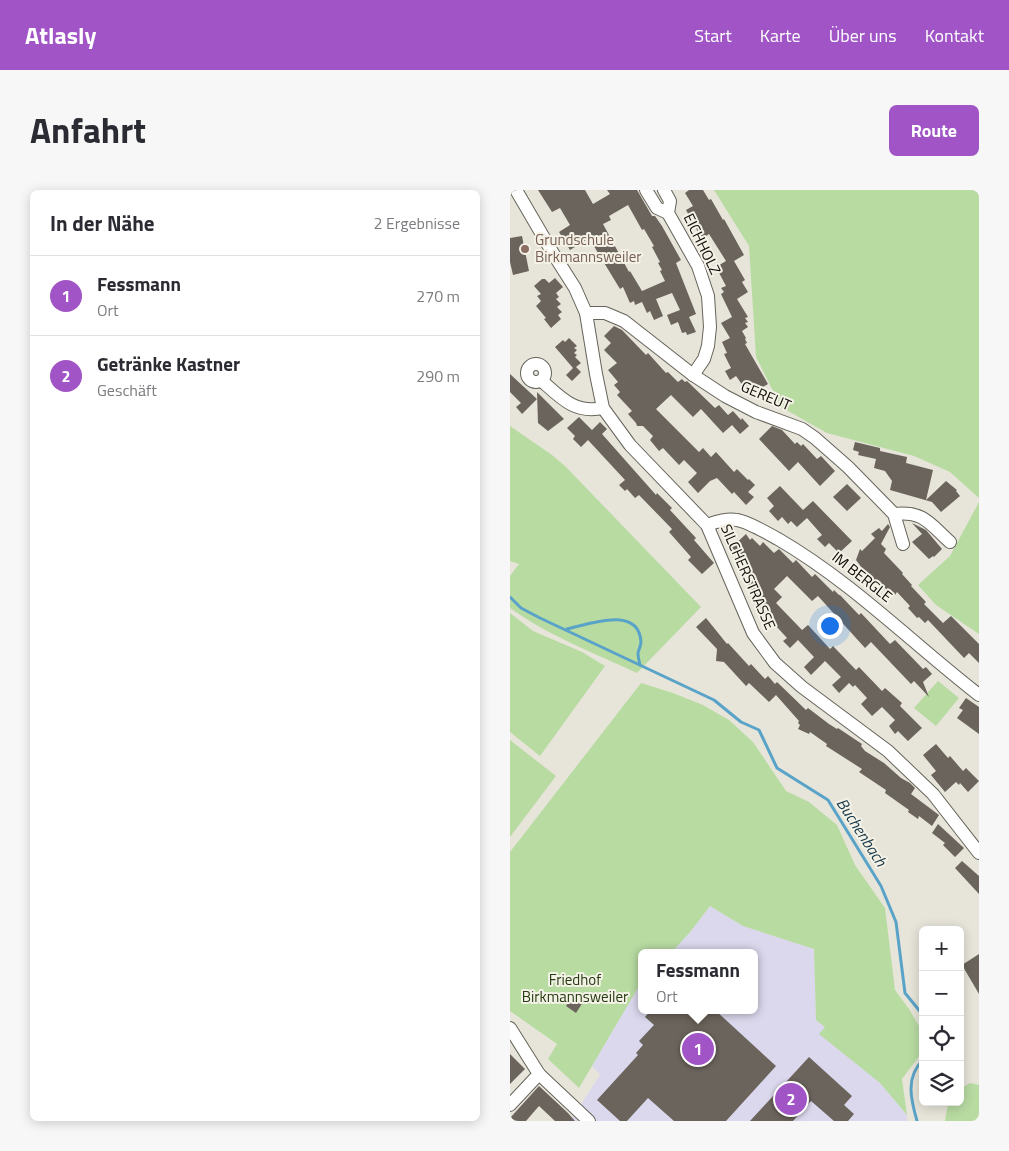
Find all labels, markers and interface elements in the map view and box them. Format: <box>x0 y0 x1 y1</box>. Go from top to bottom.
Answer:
text: Atlasly <box>25 17 96 53</box>
text: Start <box>694 22 732 49</box>
text: Karte <box>760 22 801 49</box>
text: Über uns <box>829 22 897 49</box>
text: Kontakt <box>925 22 984 49</box>
text: Anfahrt <box>30 103 146 157</box>
button: Route <box>889 105 979 156</box>
text: In der Nähe <box>50 207 155 239</box>
street label: EICHHOLZ <box>678 209 727 278</box>
text: 2 Ergebnisse <box>373 211 460 235</box>
place label: Grundschule Birkmannsweiler <box>535 228 641 268</box>
marker: Grundschule Birkmannsweiler <box>519 243 531 255</box>
text: Fessmann <box>97 269 181 298</box>
text: 1 <box>62 284 70 308</box>
text: 270 m <box>416 284 460 308</box>
text: Ort <box>97 298 119 322</box>
text: Getränke Kastner <box>97 349 240 378</box>
text: 2 <box>62 364 70 388</box>
text: 290 m <box>416 364 460 388</box>
street label: GEREUT <box>737 375 795 416</box>
text: Geschäft <box>97 378 157 402</box>
street label: SILCHERSTRASSE <box>715 520 782 633</box>
street label: IM BERGLE <box>827 546 897 608</box>
your location <box>817 613 843 639</box>
water label: Buchenbach <box>831 793 894 872</box>
map controls <box>919 926 964 1106</box>
button: + <box>919 926 964 971</box>
popup <box>638 949 758 1014</box>
text: Fessmann <box>656 955 740 984</box>
park label: Friedhof Birkmannsweiler <box>522 968 628 1008</box>
button: − <box>919 971 964 1016</box>
text: Ort <box>656 984 678 1008</box>
button: locate <box>919 1016 964 1061</box>
pin: 1 <box>682 1030 714 1068</box>
button: layers <box>919 1061 964 1106</box>
pin: 2 <box>775 1080 807 1118</box>

